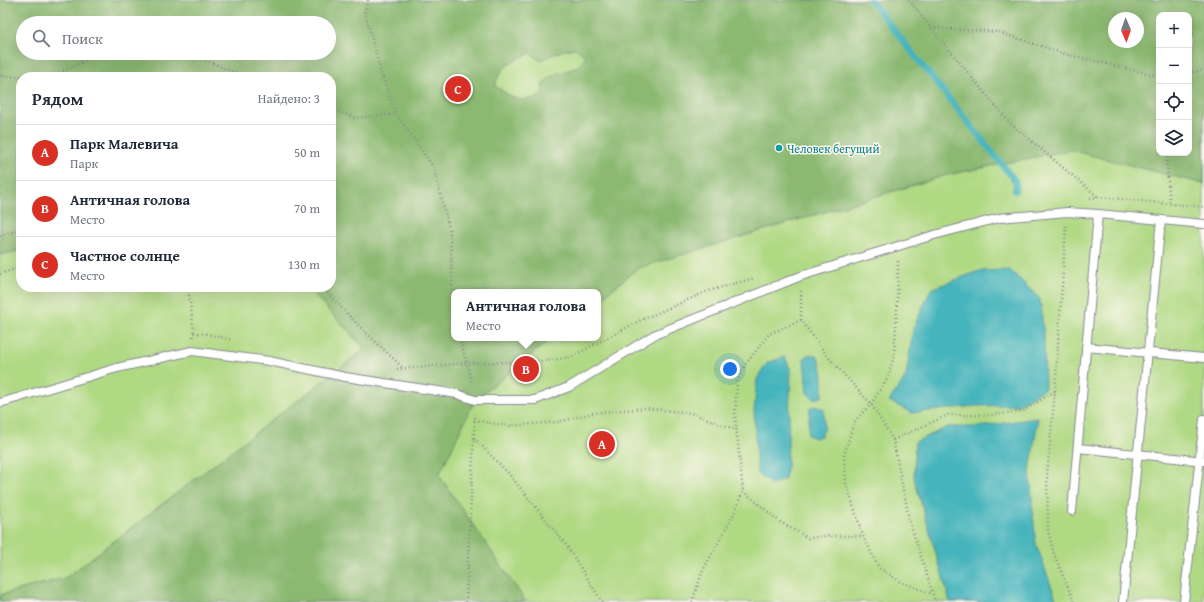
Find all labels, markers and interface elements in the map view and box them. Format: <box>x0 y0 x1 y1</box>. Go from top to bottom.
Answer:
north arrow <box>1108 12 1144 48</box>
map controls <box>1156 12 1192 156</box>
button: + <box>1156 12 1192 48</box>
search box <box>16 16 336 60</box>
icon: search <box>30 27 52 49</box>
text: Поиск <box>62 28 103 49</box>
button: − <box>1156 48 1192 84</box>
pin: C <box>445 74 471 104</box>
button: locate <box>1156 84 1192 120</box>
text: Рядом <box>32 86 83 111</box>
text: Найдено: 3 <box>258 89 320 108</box>
button: layers <box>1156 120 1192 156</box>
text: Парк Малевича <box>70 133 179 154</box>
place label: Человек бегущий <box>787 140 880 157</box>
text: A <box>41 143 49 162</box>
text: 50 m <box>294 143 320 162</box>
marker: Человек бегущий <box>774 143 784 153</box>
text: Парк <box>70 154 98 173</box>
text: Античная голова <box>70 189 190 210</box>
text: B <box>41 199 49 218</box>
text: 70 m <box>294 199 320 218</box>
text: Место <box>70 210 105 229</box>
text: Частное солнце <box>70 245 180 266</box>
text: C <box>41 255 49 274</box>
text: 130 m <box>288 255 320 274</box>
text: Место <box>70 266 105 285</box>
popup <box>451 289 601 341</box>
text: Античная голова <box>466 295 586 316</box>
text: Место <box>466 316 501 335</box>
pin: B <box>513 354 539 384</box>
your location <box>720 359 740 379</box>
pin: A <box>589 429 615 459</box>

